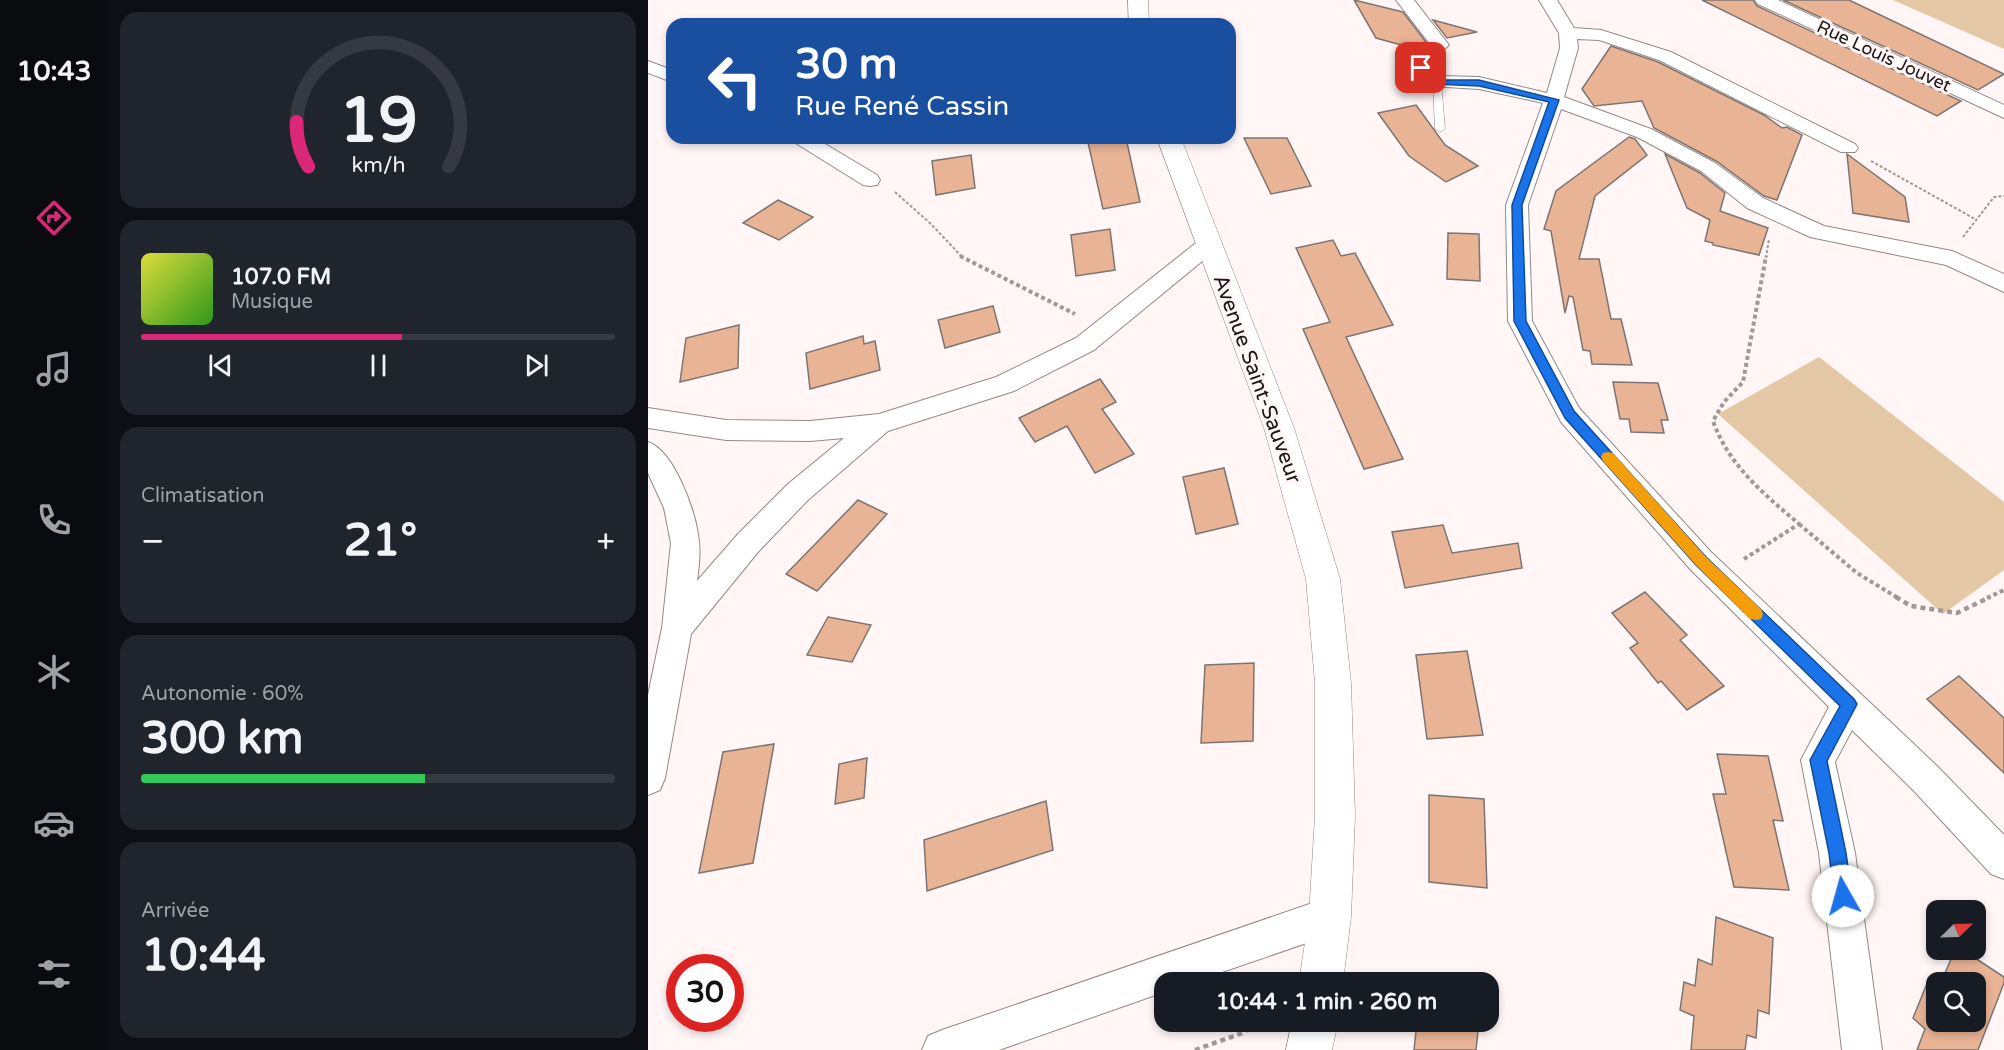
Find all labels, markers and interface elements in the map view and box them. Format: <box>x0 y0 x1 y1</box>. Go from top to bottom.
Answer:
street label: Rue Louis Jouvet <box>1813 15 1955 97</box>
text: 30 m <box>795 39 897 90</box>
icon: left <box>696 42 774 120</box>
pin <box>1395 42 1446 93</box>
icon: arrive <box>1404 51 1437 84</box>
text: 10:43 <box>17 55 91 88</box>
text: 19 <box>339 84 417 159</box>
text: Rue René Cassin <box>795 90 1009 123</box>
text: km/h <box>351 152 405 178</box>
icon: directions <box>33 197 75 239</box>
text: 107.0 FM <box>231 264 331 290</box>
street label: Avenue Saint-Sauveur <box>1208 271 1306 487</box>
text: Musique <box>231 290 313 314</box>
icon: music <box>33 348 75 390</box>
icon: previous <box>204 349 237 382</box>
icon: pause <box>362 349 395 382</box>
icon: next <box>520 349 553 382</box>
text: Climatisation <box>141 484 264 508</box>
icon: phone <box>33 499 75 541</box>
text: 21° <box>344 514 417 568</box>
text: − <box>141 522 165 561</box>
text: + <box>596 522 615 561</box>
icon: climate <box>33 651 75 693</box>
text: Autonomie · 60% <box>141 682 303 706</box>
text: 300 km <box>141 712 303 766</box>
icon: car <box>33 802 75 844</box>
position arrow <box>1811 864 1875 928</box>
text: Arrivée <box>141 899 209 923</box>
north arrow <box>1926 900 1986 960</box>
map controls <box>1926 900 1986 1032</box>
text: 10:44 <box>141 929 266 983</box>
icon: filters <box>33 953 75 995</box>
speed limit sign: 30 <box>666 954 744 1032</box>
button: search <box>1926 972 1986 1032</box>
text: 10:44 · 1 min · 260 m <box>1216 989 1437 1015</box>

